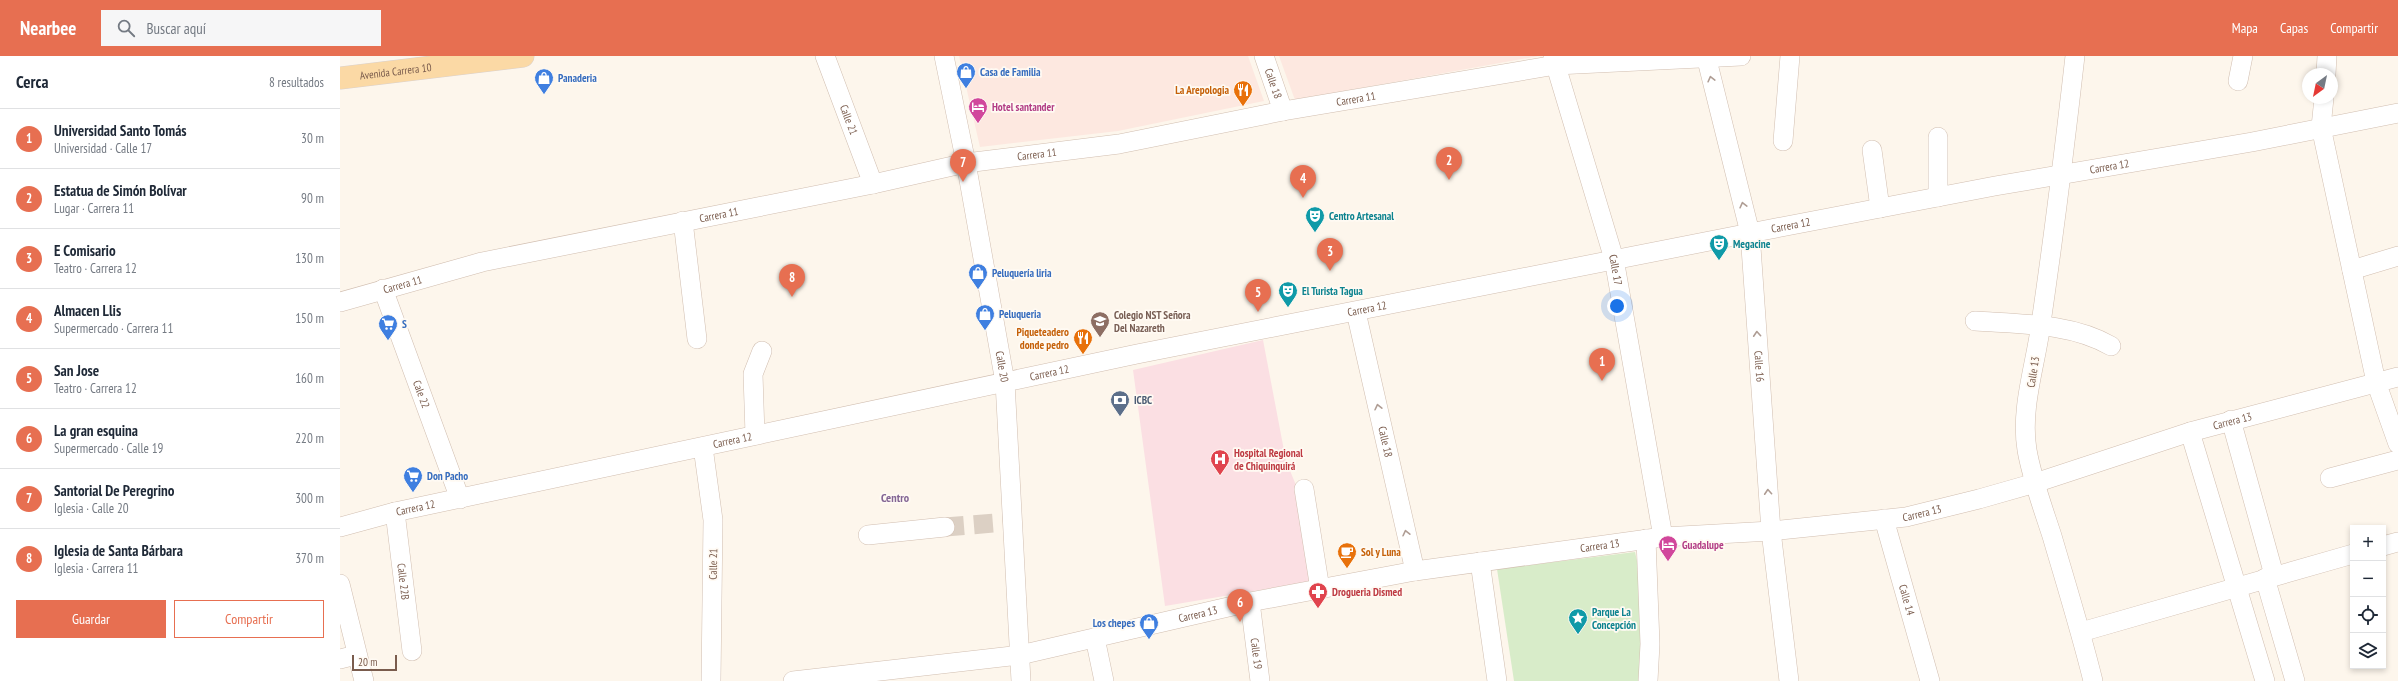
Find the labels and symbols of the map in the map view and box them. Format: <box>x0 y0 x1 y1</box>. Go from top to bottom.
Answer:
street label: Avenida Carrera 10 <box>359 60 432 83</box>
shop icon: Casa de Familia <box>955 61 977 89</box>
place label: Casa de Familia <box>980 65 1041 79</box>
street label: Calle 18 <box>1262 66 1285 101</box>
shop icon: Panaderia <box>533 67 555 95</box>
north arrow <box>2302 68 2338 104</box>
place label: Panaderia <box>558 71 597 85</box>
one-way arrow <box>1707 76 1716 83</box>
restaurant icon: La Arepologia <box>1232 79 1254 107</box>
place label: La Arepologia <box>1175 83 1229 97</box>
street label: Carrera 11 <box>1335 89 1377 109</box>
hotel icon: Hotel santander <box>967 96 989 124</box>
place label: Hotel santander <box>992 100 1055 114</box>
street label: Calle 21 <box>837 103 861 137</box>
street label: Carrera 11 <box>1016 145 1057 164</box>
pin: 2 <box>1436 147 1462 180</box>
pin: 7 <box>950 149 976 182</box>
street label: Carrera 12 <box>2089 156 2130 177</box>
pin: 4 <box>1290 165 1316 198</box>
one-way arrow <box>1739 202 1747 208</box>
street label: Carrera 11 <box>698 204 740 225</box>
theatre icon: Centro Artesanal <box>1304 205 1326 233</box>
place label: Centro Artesanal <box>1329 209 1394 223</box>
street label: Carrera 12 <box>1770 215 1812 236</box>
theatre icon: Megacine <box>1708 233 1730 261</box>
place label: Megacine <box>1733 237 1771 251</box>
pin: 3 <box>1317 238 1343 271</box>
street label: Calle 17 <box>1606 253 1626 287</box>
shop icon: Peluquería liria <box>967 262 989 290</box>
pin: 8 <box>779 264 805 297</box>
place label: Peluquería liria <box>992 266 1052 280</box>
street label: Carrera 11 <box>382 272 424 296</box>
pin: 5 <box>1245 279 1271 312</box>
theatre icon: El Turista Tagua <box>1277 280 1299 308</box>
place label: El Turista Tagua <box>1302 284 1363 298</box>
your location <box>1607 296 1627 316</box>
street label: Carrera 12 <box>1346 298 1388 319</box>
shop icon: Peluqueria <box>974 303 996 331</box>
place label: Peluqueria <box>999 307 1041 321</box>
place label: Colegio NST Señora Del Nazareth <box>1114 308 1191 335</box>
school or university icon: Colegio NST Señora Del Nazareth <box>1089 310 1111 338</box>
supermarket icon: S <box>377 313 399 341</box>
place label: S <box>402 317 407 331</box>
place label: Piqueteadero donde pedro <box>1017 325 1069 352</box>
restaurant icon: Piqueteadero donde pedro <box>1072 327 1094 355</box>
one-way arrow <box>1752 331 1761 337</box>
pin: 1 <box>1589 348 1615 381</box>
street label: Calle 20 <box>993 350 1012 383</box>
street label: Calle 16 <box>1751 350 1767 382</box>
street label: Calle 13 <box>2024 355 2042 389</box>
street label: Carrera 12 <box>1029 362 1070 384</box>
street label: Cale 22 <box>410 378 433 410</box>
bank icon: ICBC <box>1109 389 1131 417</box>
place label: ICBC <box>1134 393 1152 407</box>
one-way arrow <box>1374 403 1382 410</box>
street label: Carrera 13 <box>2211 409 2253 433</box>
street label: Calle 18 <box>1375 425 1396 459</box>
street label: Carrera 12 <box>712 429 753 451</box>
place label: Hospital Regional de Chiquinquirá <box>1234 446 1303 473</box>
hospital icon: Hospital Regional de Chiquinquirá <box>1209 448 1231 476</box>
supermarket icon: Don Pacho <box>402 465 424 493</box>
place label: Don Pacho <box>427 469 468 483</box>
one-way arrow <box>1764 489 1773 495</box>
district label: Centro <box>881 490 910 505</box>
street label: Carrera 12 <box>395 497 436 519</box>
street label: Carrera 13 <box>1902 502 1943 524</box>
one-way arrow <box>1403 530 1411 536</box>
hotel icon: Guadalupe <box>1657 534 1679 562</box>
street label: Carrera 13 <box>1579 536 1620 555</box>
place label: Guadalupe <box>1682 538 1724 552</box>
cafe icon: Sol y Luna <box>1336 541 1358 569</box>
place label: Sol y Luna <box>1361 545 1401 559</box>
street label: Calle 21 <box>706 548 720 580</box>
street label: Calle 22B <box>394 563 413 600</box>
pharmacy icon: Drogueria Dismed <box>1307 581 1329 609</box>
street label: Calle 14 <box>1896 583 1918 617</box>
place label: Drogueria Dismed <box>1332 585 1402 599</box>
pin: 6 <box>1227 589 1253 622</box>
street label: Carrera 13 <box>1177 603 1219 625</box>
place label: Parque La Concepción <box>1592 605 1636 632</box>
place icon: Parque La Concepción <box>1567 607 1589 635</box>
shop icon: Los chepes <box>1138 612 1160 640</box>
place label: Los chepes <box>1093 616 1135 630</box>
street label: Calle 19 <box>1248 637 1265 670</box>
scale bar <box>352 653 397 672</box>

